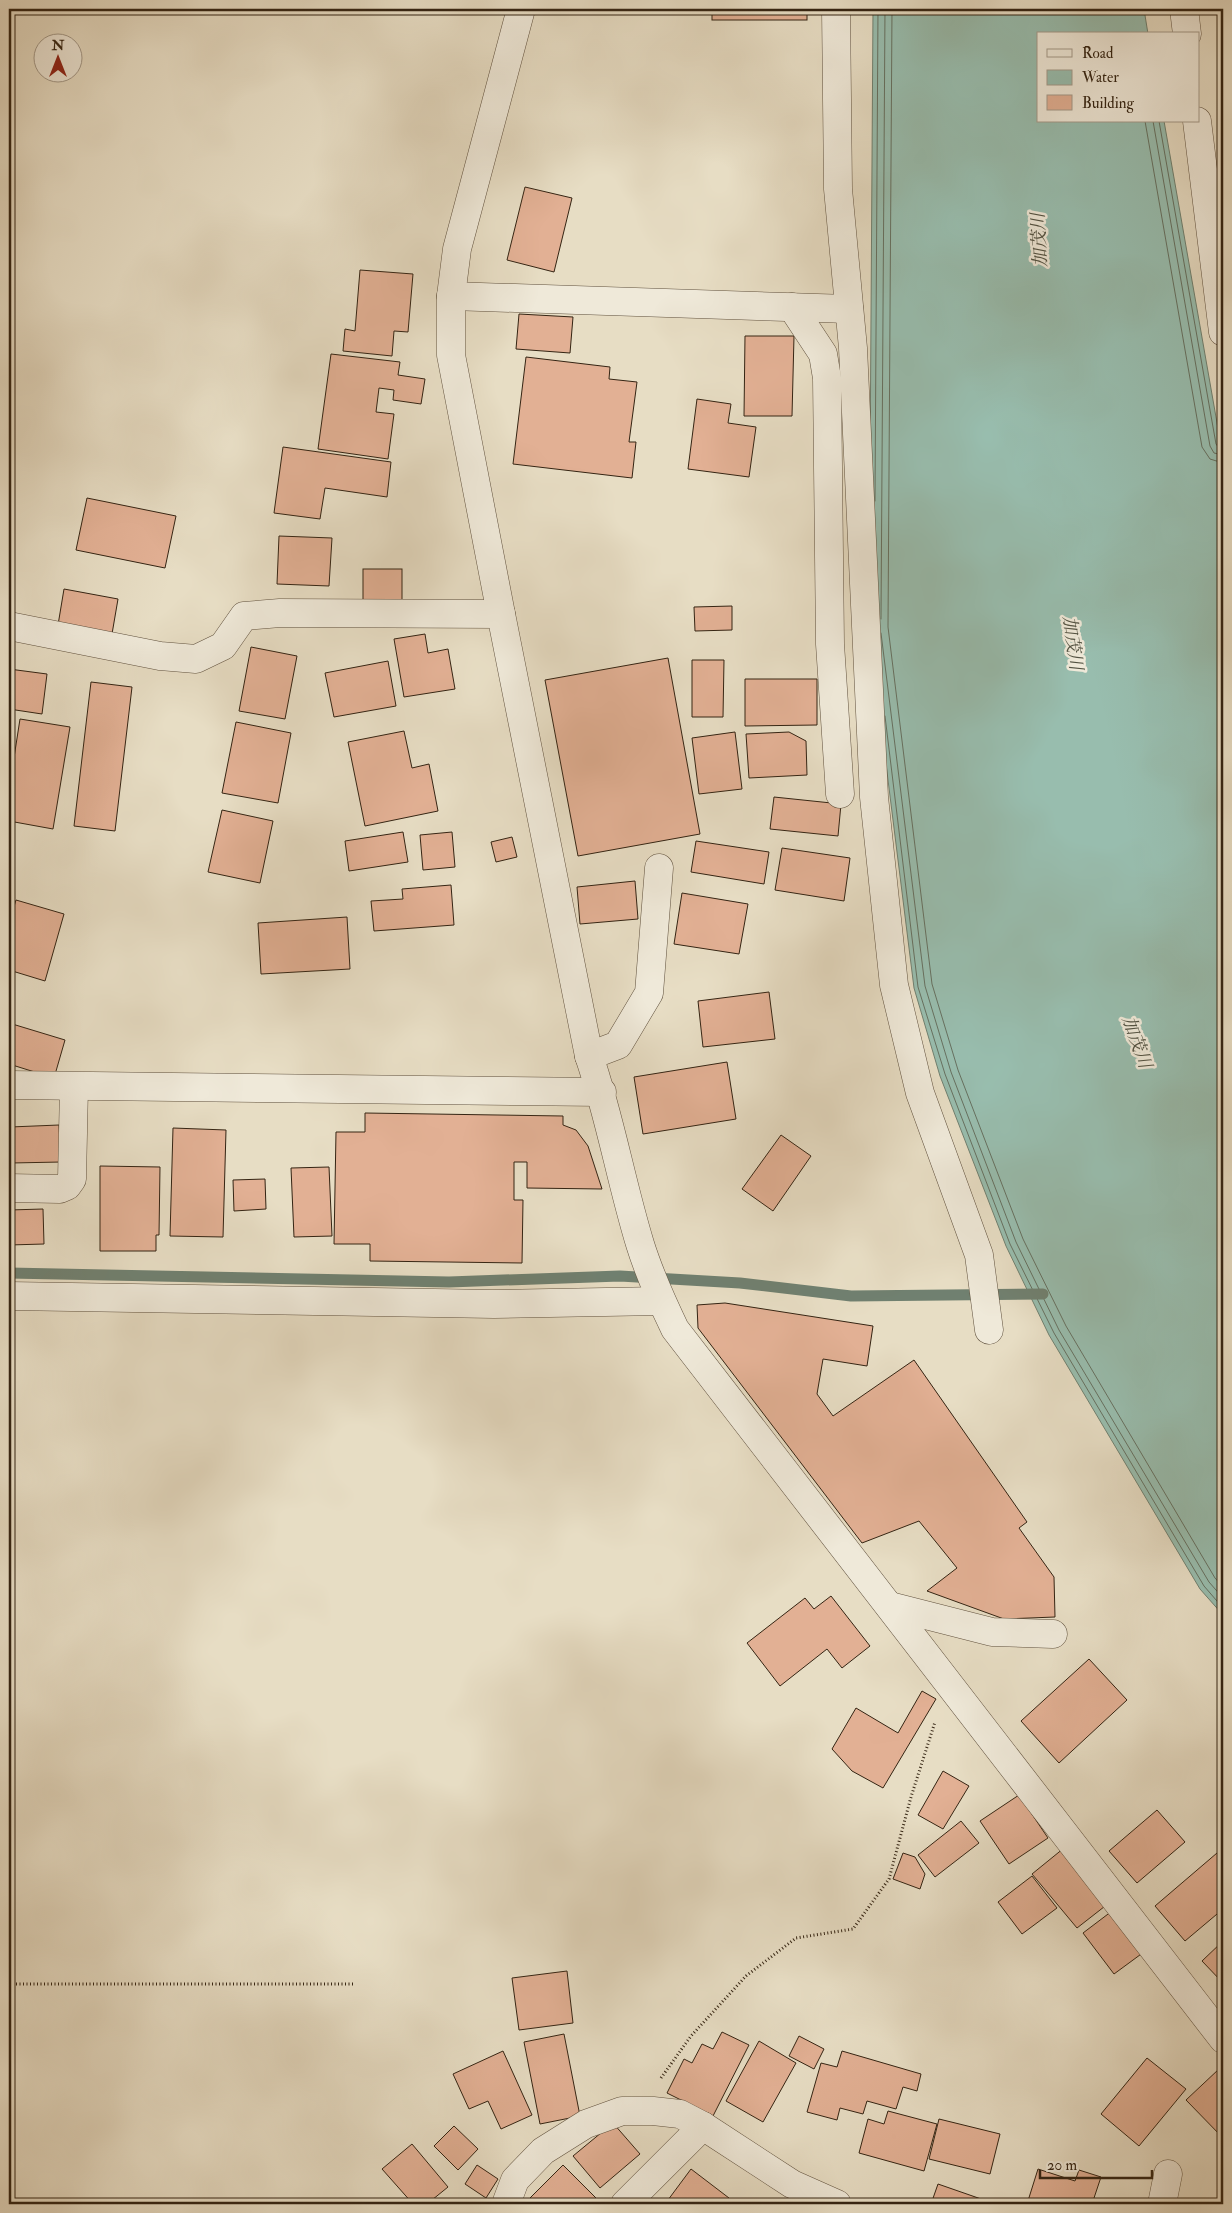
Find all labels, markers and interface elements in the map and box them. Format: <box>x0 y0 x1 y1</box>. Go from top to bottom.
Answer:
north arrow <box>32 32 82 82</box>
legend <box>1037 32 1200 122</box>
text: N <box>51 37 65 54</box>
text: Road <box>1082 44 1114 63</box>
text: Water <box>1081 68 1119 87</box>
text: Building <box>1082 94 1134 113</box>
water label: 加茂川 <box>1026 210 1052 268</box>
water label: 加茂川 <box>1057 615 1088 673</box>
water label: 加茂川 <box>1116 1013 1157 1073</box>
scale bar <box>1040 2148 1152 2180</box>
text: 20 m <box>1047 2156 1077 2175</box>

